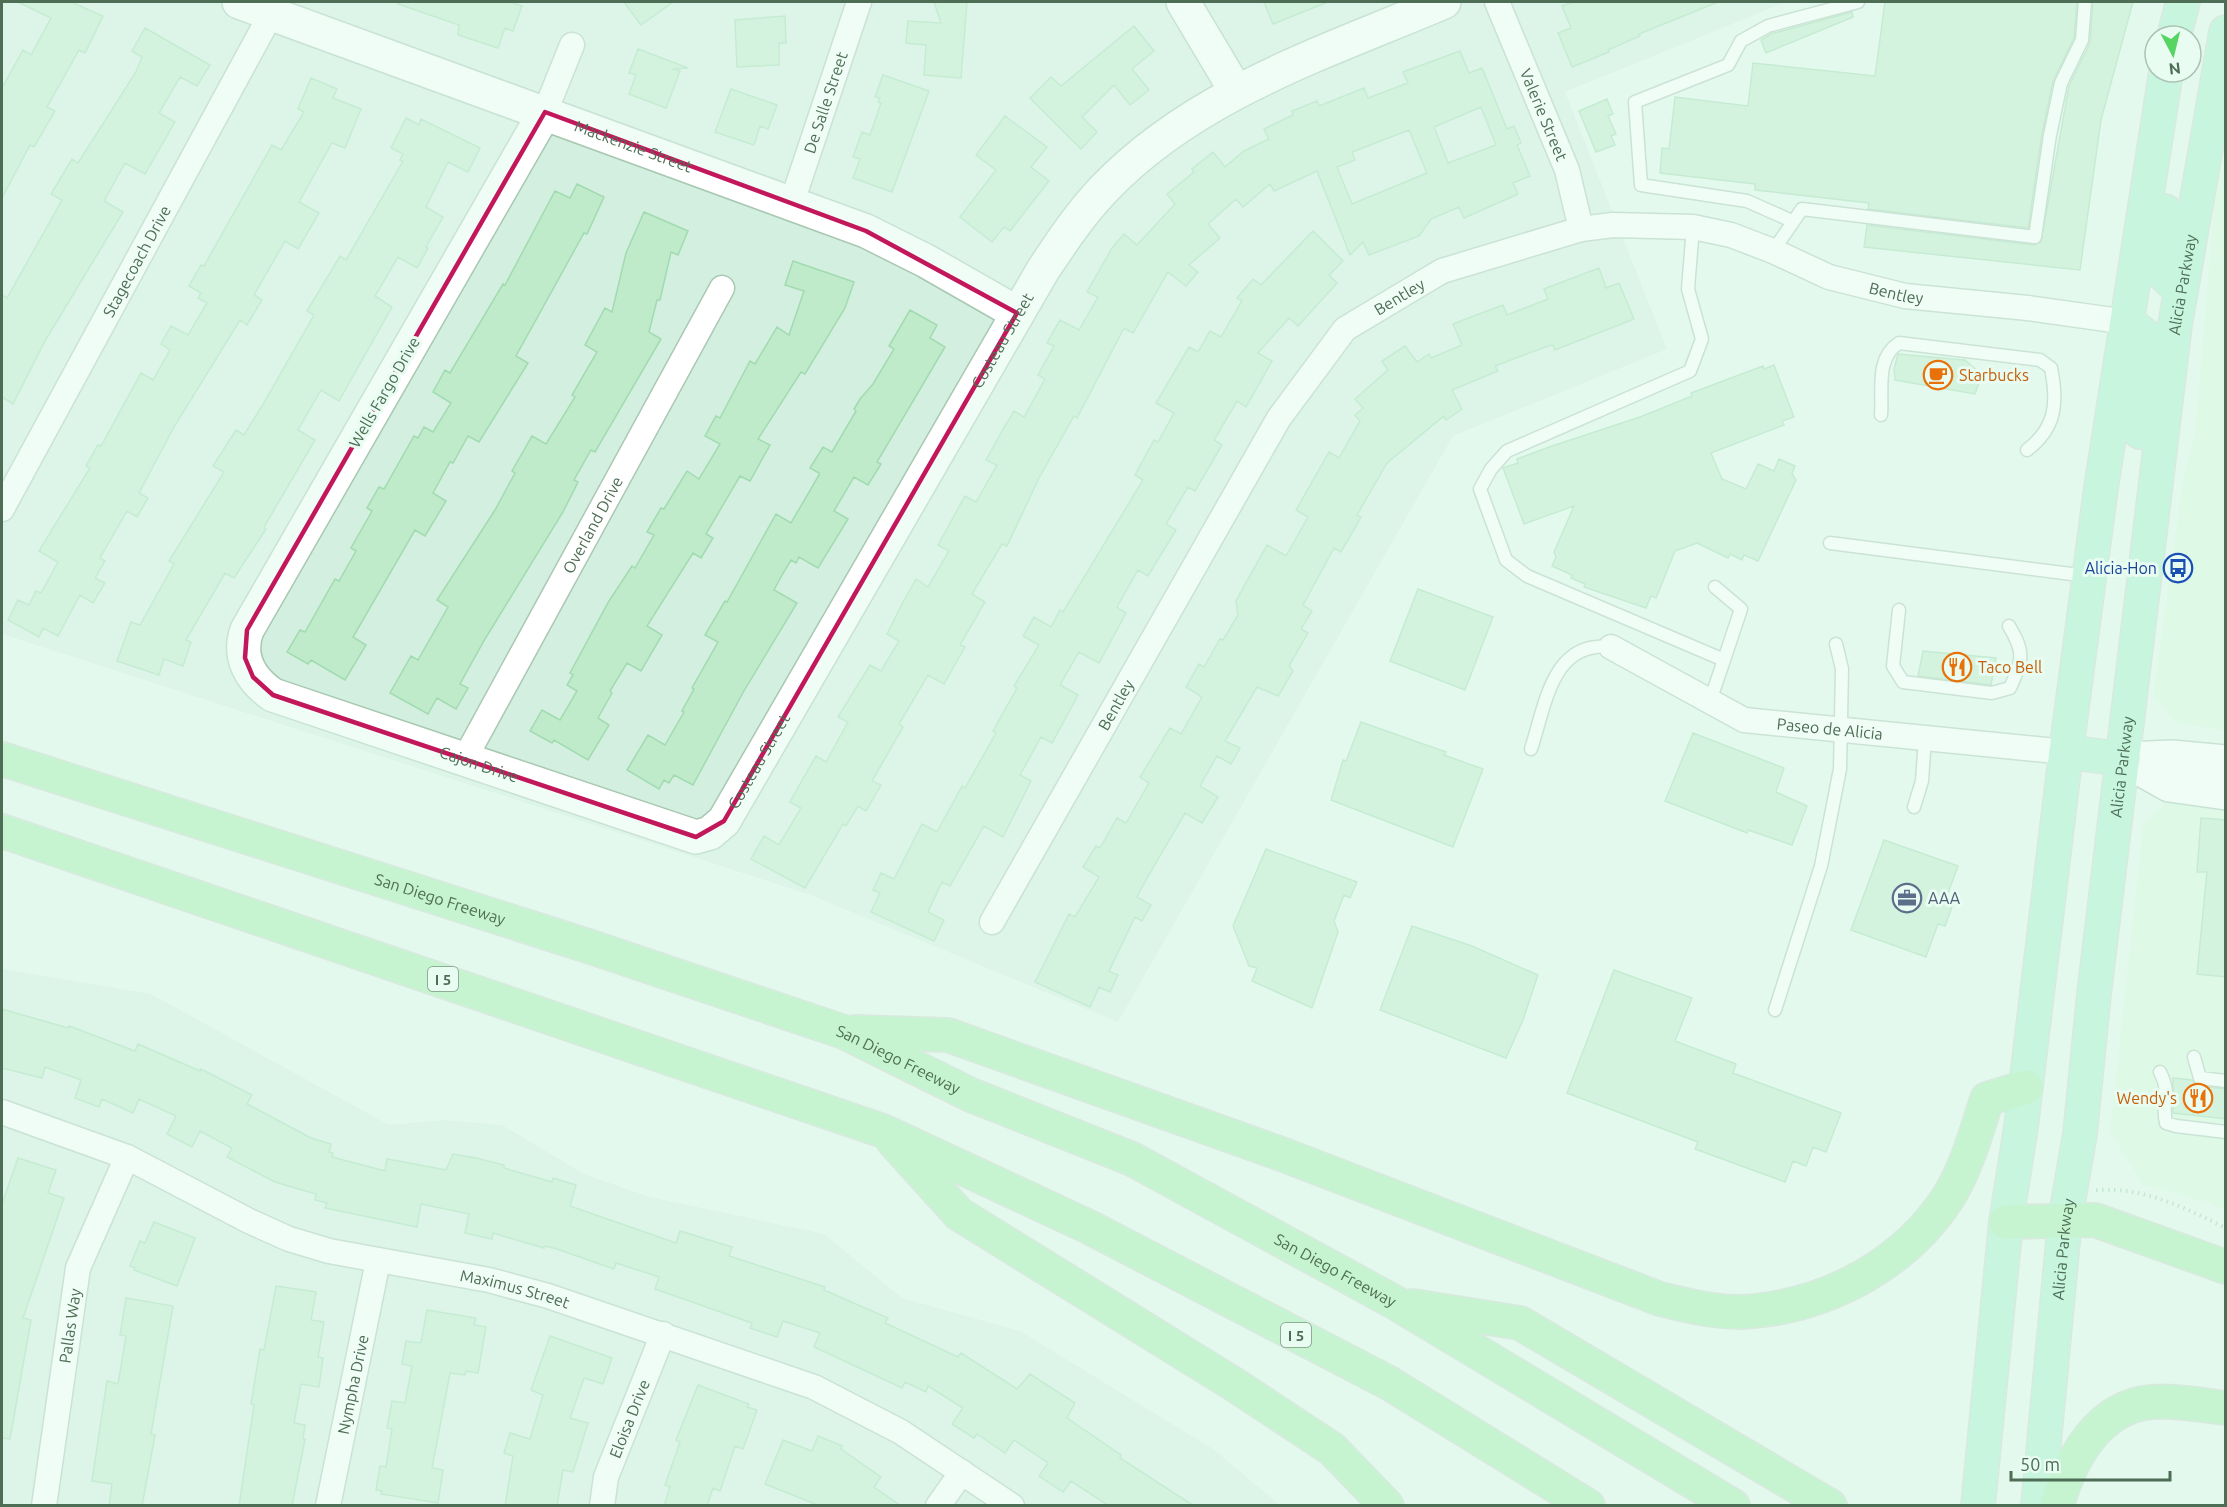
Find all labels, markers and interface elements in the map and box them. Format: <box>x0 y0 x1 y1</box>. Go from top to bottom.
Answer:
north arrow <box>2143 24 2203 84</box>
street label: De Salle Street <box>800 49 851 156</box>
text: N <box>2168 59 2182 79</box>
street label: Valerie Street <box>1517 66 1571 164</box>
street label: Mackenzie Street <box>572 116 695 176</box>
street label: Stagecoach Drive <box>99 202 174 320</box>
street label: Alicia Parkway <box>2165 233 2200 336</box>
street label: Bentley <box>1371 275 1428 318</box>
street label: Bentley <box>1867 278 1925 307</box>
street label: Costeau Street <box>968 289 1037 391</box>
street label: Wells Fargo Drive <box>345 334 423 450</box>
cafe icon: Starbucks <box>1922 359 1954 391</box>
place label: Starbucks <box>1959 366 2029 384</box>
street label: Overland Drive <box>559 473 626 576</box>
bus stop icon: Alicia-Hon <box>2162 552 2194 584</box>
place label: Alicia-Hon <box>2085 559 2157 577</box>
restaurant icon: Taco Bell <box>1941 651 1973 683</box>
place label: Taco Bell <box>1978 658 2042 676</box>
street label: Bentley <box>1094 676 1137 733</box>
street label: Costeau Street <box>724 710 794 812</box>
street label: Paseo de Alicia <box>1776 714 1884 743</box>
street label: Alicia Parkway <box>2106 715 2137 819</box>
street label: Cajon Drive <box>437 743 521 786</box>
street label: San Diego Freeway <box>373 870 508 928</box>
office icon: AAA <box>1891 882 1923 914</box>
place label: AAA <box>1928 889 1961 907</box>
road number: I 5 <box>428 967 458 991</box>
street label: San Diego Freeway <box>834 1021 964 1097</box>
restaurant icon: Wendy's <box>2182 1082 2214 1114</box>
place label: Wendy's <box>2117 1089 2177 1107</box>
street label: Alicia Parkway <box>2048 1197 2078 1301</box>
street label: San Diego Freeway <box>1272 1230 1400 1311</box>
street label: Maximus Street <box>459 1266 573 1312</box>
street label: Pallas Way <box>55 1287 84 1364</box>
road number: I 5 <box>1281 1323 1311 1347</box>
street label: Nympha Drive <box>334 1333 372 1436</box>
street label: Eloisa Drive <box>605 1377 653 1461</box>
scale bar <box>2011 1444 2170 1482</box>
text: 50 m <box>2020 1454 2060 1474</box>

